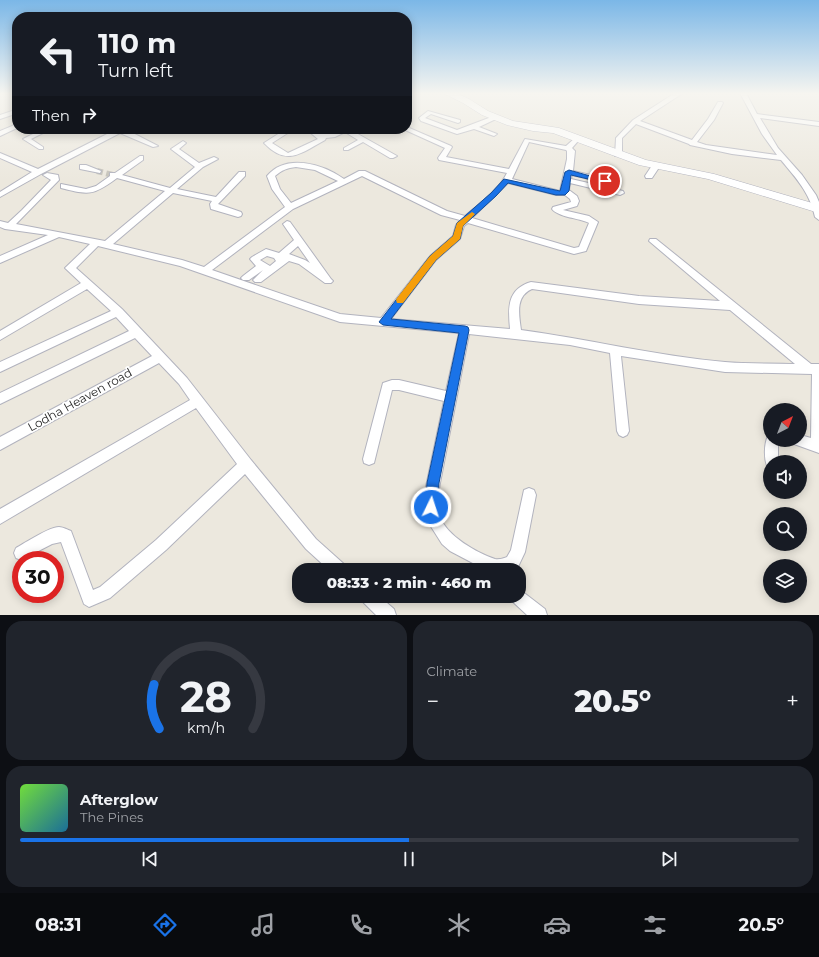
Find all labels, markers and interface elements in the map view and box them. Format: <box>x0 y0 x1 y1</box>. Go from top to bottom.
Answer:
text: 110 m <box>98 26 176 60</box>
icon: left <box>32 28 84 80</box>
text: Turn left <box>98 60 173 82</box>
icon: right <box>78 104 100 126</box>
text: Then <box>32 106 70 125</box>
pin <box>588 164 622 198</box>
icon: arrive <box>594 170 616 192</box>
street label: Lodha Heaven road <box>25 365 135 434</box>
north arrow <box>763 403 807 447</box>
map controls <box>763 403 807 603</box>
button: sound <box>763 455 807 499</box>
position arrow <box>410 486 452 528</box>
button: search <box>763 507 807 551</box>
speed limit sign: 30 <box>12 551 64 603</box>
button: layers <box>763 559 807 603</box>
text: 08:33 · 2 min · 460 m <box>327 573 491 592</box>
text: Climate <box>427 663 477 679</box>
text: 28 <box>180 671 232 721</box>
text: 20.5° <box>574 683 651 720</box>
text: − <box>427 688 439 715</box>
text: + <box>786 688 799 715</box>
text: km/h <box>187 718 225 736</box>
text: Afterglow <box>80 790 158 809</box>
text: The Pines <box>80 809 143 825</box>
icon: previous <box>139 848 161 870</box>
icon: pause <box>398 848 420 870</box>
icon: next <box>658 848 680 870</box>
icon: directions <box>151 911 179 939</box>
icon: music <box>249 911 277 939</box>
icon: phone <box>347 911 375 939</box>
icon: climate <box>445 911 473 939</box>
icon: car <box>543 911 571 939</box>
icon: filters <box>641 911 669 939</box>
text: 08:31 <box>35 914 81 936</box>
text: 20.5° <box>739 914 784 936</box>

